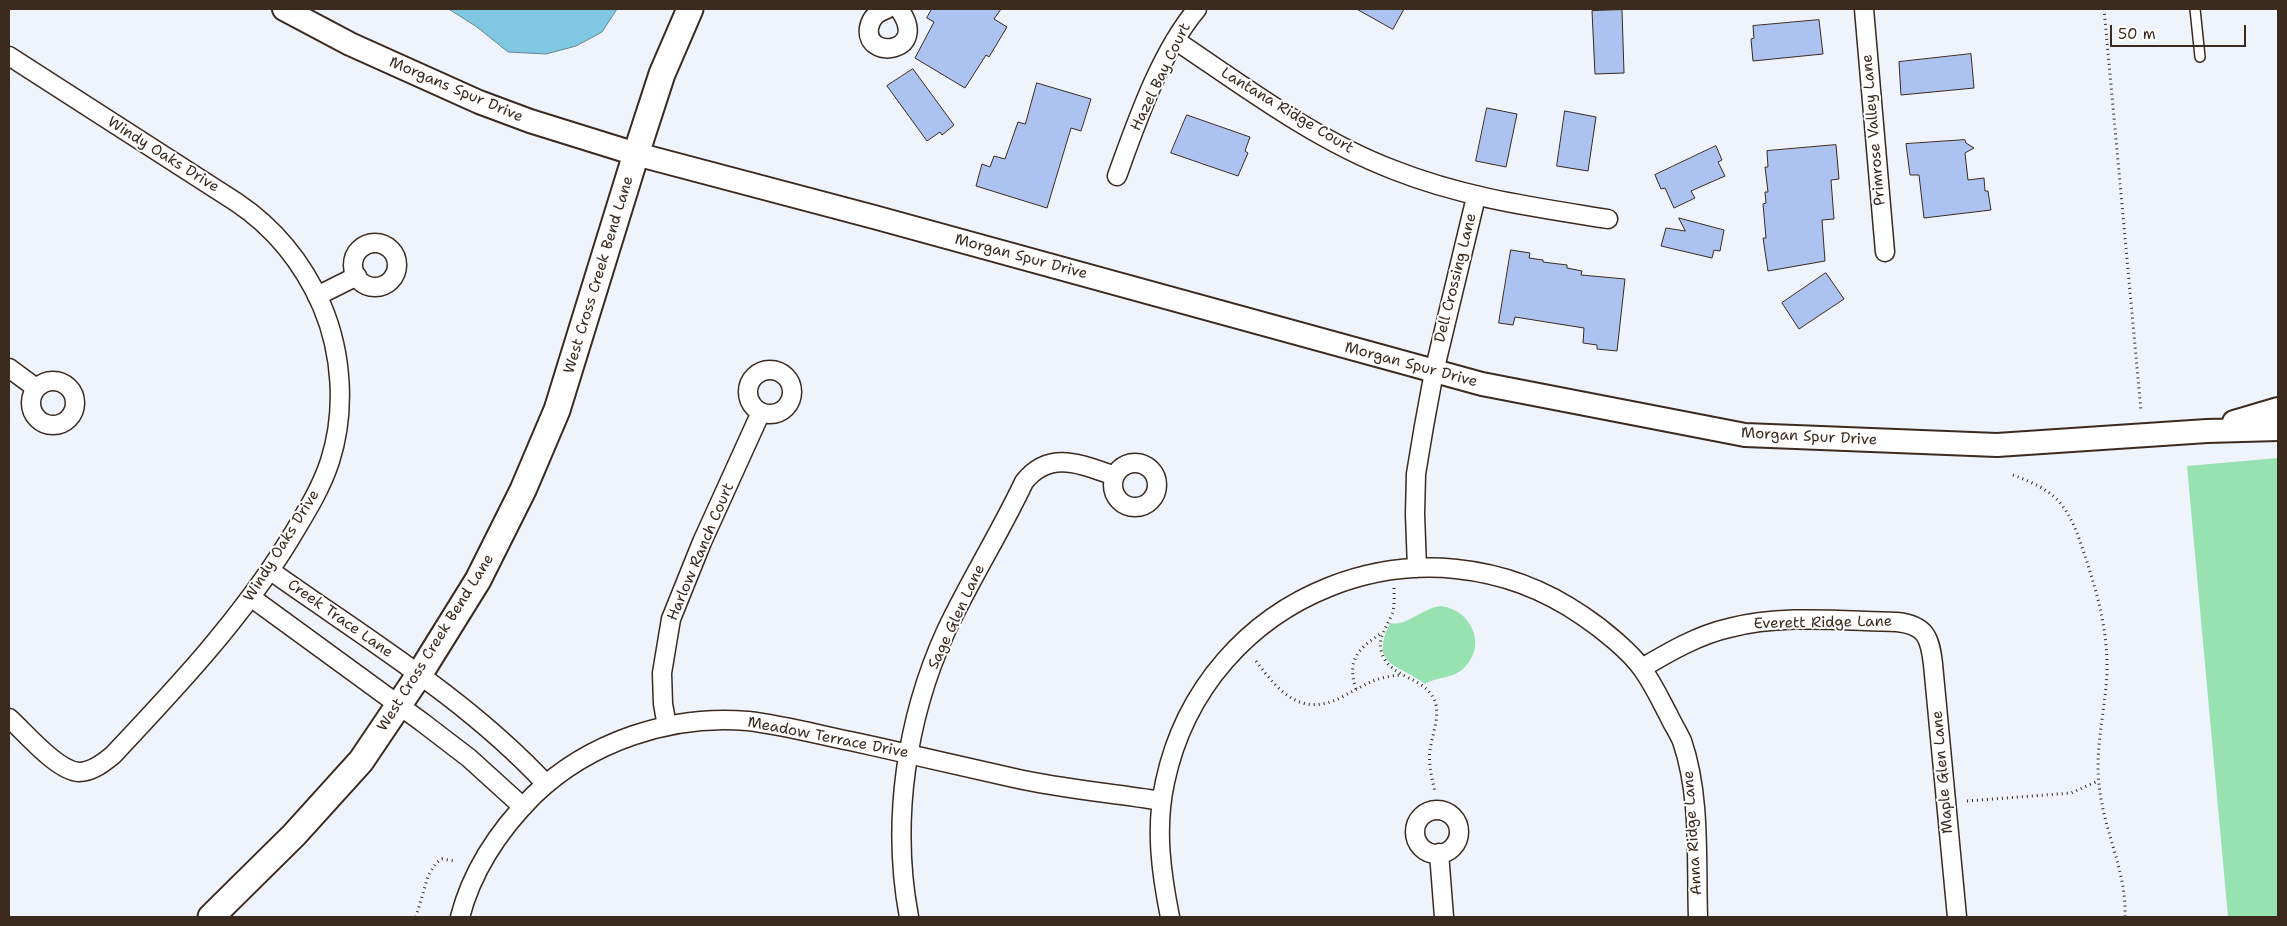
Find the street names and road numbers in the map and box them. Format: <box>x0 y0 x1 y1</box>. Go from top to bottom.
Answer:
street label: Hazel Bay Court <box>1127 20 1195 134</box>
street label: Morgans Spur Drive <box>386 54 526 126</box>
street label: Primrose Valley Lane <box>1858 54 1890 206</box>
street label: Lantana Ridge Court <box>1217 64 1357 158</box>
street label: Windy Oaks Drive <box>104 113 222 197</box>
street label: West Cross Creek Bend Lane <box>560 174 638 376</box>
street label: Dell Crossing Lane <box>1431 211 1481 345</box>
street label: Morgan Spur Drive <box>953 231 1089 283</box>
street label: Morgan Spur Drive <box>1343 339 1479 391</box>
street label: Morgan Spur Drive <box>1740 424 1878 450</box>
street label: Harlow Ranch Court <box>664 480 738 624</box>
street label: Windy Oaks Drive <box>240 487 324 605</box>
street label: West Cross Creek Bend Lane <box>374 551 498 735</box>
street label: Sage Glen Lane <box>925 562 989 672</box>
street label: Creek Trace Lane <box>284 576 396 662</box>
street label: Everett Ridge Lane <box>1754 613 1892 633</box>
street label: Maple Glen Lane <box>1929 710 1957 834</box>
street label: Meadow Terrace Drive <box>746 714 910 762</box>
street label: Anna Ridge Lane <box>1680 770 1706 896</box>

